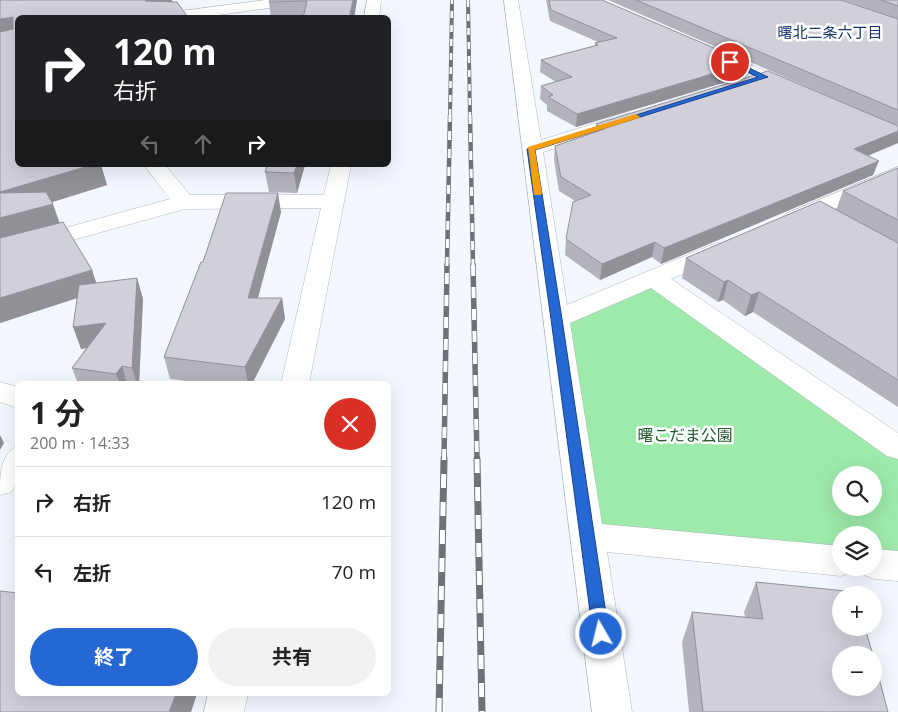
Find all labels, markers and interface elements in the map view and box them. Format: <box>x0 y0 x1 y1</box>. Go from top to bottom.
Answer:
district label: 曙北二条六丁目 <box>777 22 883 42</box>
text: 120 m <box>113 28 217 75</box>
icon: right <box>30 35 95 100</box>
pin <box>709 41 751 83</box>
icon: arrive <box>716 48 744 76</box>
text: 右折 <box>113 75 157 105</box>
icon: left <box>136 130 164 158</box>
icon: ahead <box>189 130 217 158</box>
icon: right <box>242 130 270 158</box>
text: 1 分 <box>30 392 85 433</box>
button: close <box>324 398 376 450</box>
park label: 曙こだま公園 <box>637 424 733 446</box>
text: 200 m · 14:33 <box>30 432 130 454</box>
map controls <box>832 466 882 696</box>
button: search <box>832 466 882 516</box>
icon: right <box>30 488 58 516</box>
text: 120 m <box>321 489 376 515</box>
text: 右折 <box>73 490 111 516</box>
button: layers <box>832 526 882 576</box>
icon: left <box>30 558 58 586</box>
text: 70 m <box>332 559 376 585</box>
text: 左折 <box>73 560 111 586</box>
button: + <box>832 586 882 636</box>
position arrow <box>574 607 626 659</box>
button: 終了 <box>30 628 198 686</box>
button: 共有 <box>208 628 376 686</box>
button: − <box>832 646 882 696</box>

